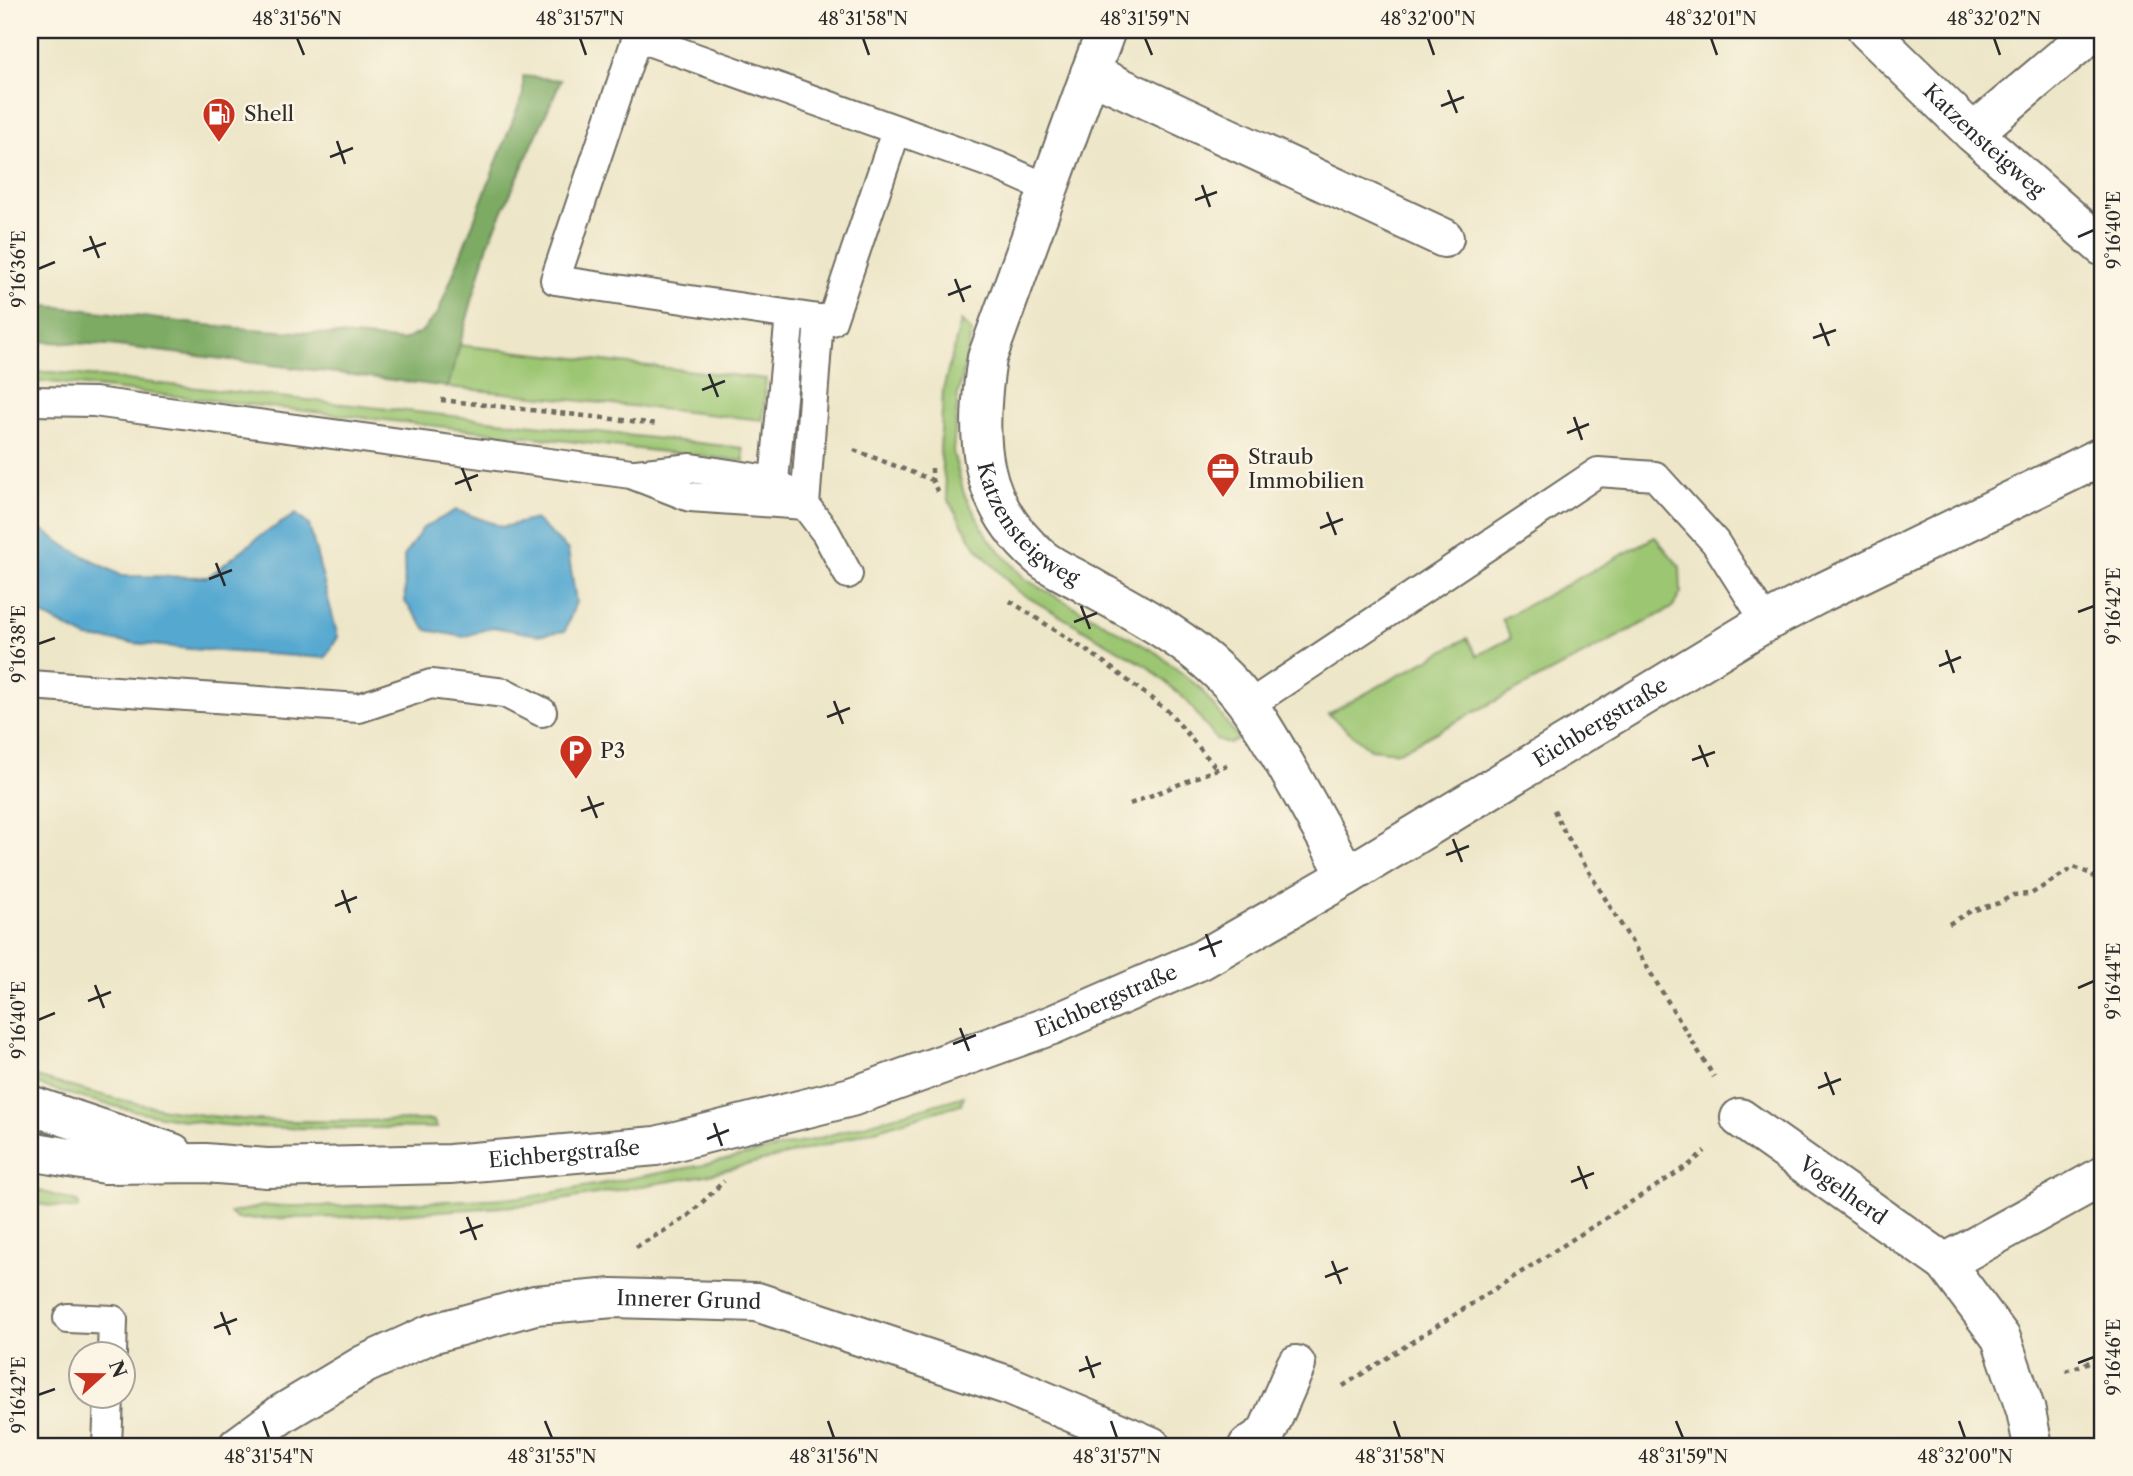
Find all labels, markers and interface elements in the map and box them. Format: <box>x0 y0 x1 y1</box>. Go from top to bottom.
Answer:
text: 48°31'56"N <box>252 8 342 30</box>
text: 48°31'57"N <box>536 8 624 30</box>
text: 48°31'58"N <box>818 8 908 30</box>
text: 48°31'59"N <box>1100 8 1190 30</box>
text: 48°32'00"N <box>1380 8 1476 30</box>
text: 48°32'01"N <box>1665 8 1757 30</box>
text: 48°32'02"N <box>1947 8 2041 30</box>
street label: Katzensteigweg <box>1918 79 2051 203</box>
fuel station icon: Shell <box>200 95 238 144</box>
place label: Shell <box>244 101 294 126</box>
text: 9°16'40"E <box>2103 191 2125 269</box>
text: 9°16'36"E <box>8 230 30 308</box>
place label: Straub Immobilien <box>1248 444 1365 493</box>
office icon: Straub Immobilien <box>1204 450 1242 499</box>
street label: Katzensteigweg <box>972 460 1085 591</box>
text: 9°16'42"E <box>2103 567 2125 645</box>
text: 9°16'38"E <box>8 605 30 683</box>
street label: Eichbergstraße <box>1529 672 1672 772</box>
parking icon: P3 <box>557 732 595 781</box>
place label: P3 <box>600 738 625 763</box>
text: 9°16'44"E <box>2103 943 2125 1020</box>
street label: Eichbergstraße <box>1032 959 1181 1042</box>
text: 9°16'40"E <box>8 981 30 1059</box>
street label: Eichbergstraße <box>487 1134 641 1173</box>
street label: Vogelherd <box>1794 1150 1892 1230</box>
street label: Innerer Grund <box>616 1285 762 1314</box>
text: 9°16'46"E <box>2103 1319 2125 1396</box>
north arrow <box>66 1340 136 1410</box>
text: 9°16'42"E <box>8 1356 30 1434</box>
text: N <box>104 1357 131 1381</box>
text: 48°31'54"N <box>224 1446 314 1468</box>
text: 48°31'55"N <box>507 1446 597 1468</box>
text: 48°31'56"N <box>789 1446 879 1468</box>
text: 48°31'57"N <box>1073 1446 1161 1468</box>
text: 48°31'58"N <box>1355 1446 1445 1468</box>
text: 48°31'59"N <box>1638 1446 1728 1468</box>
text: 48°32'00"N <box>1917 1446 2013 1468</box>

